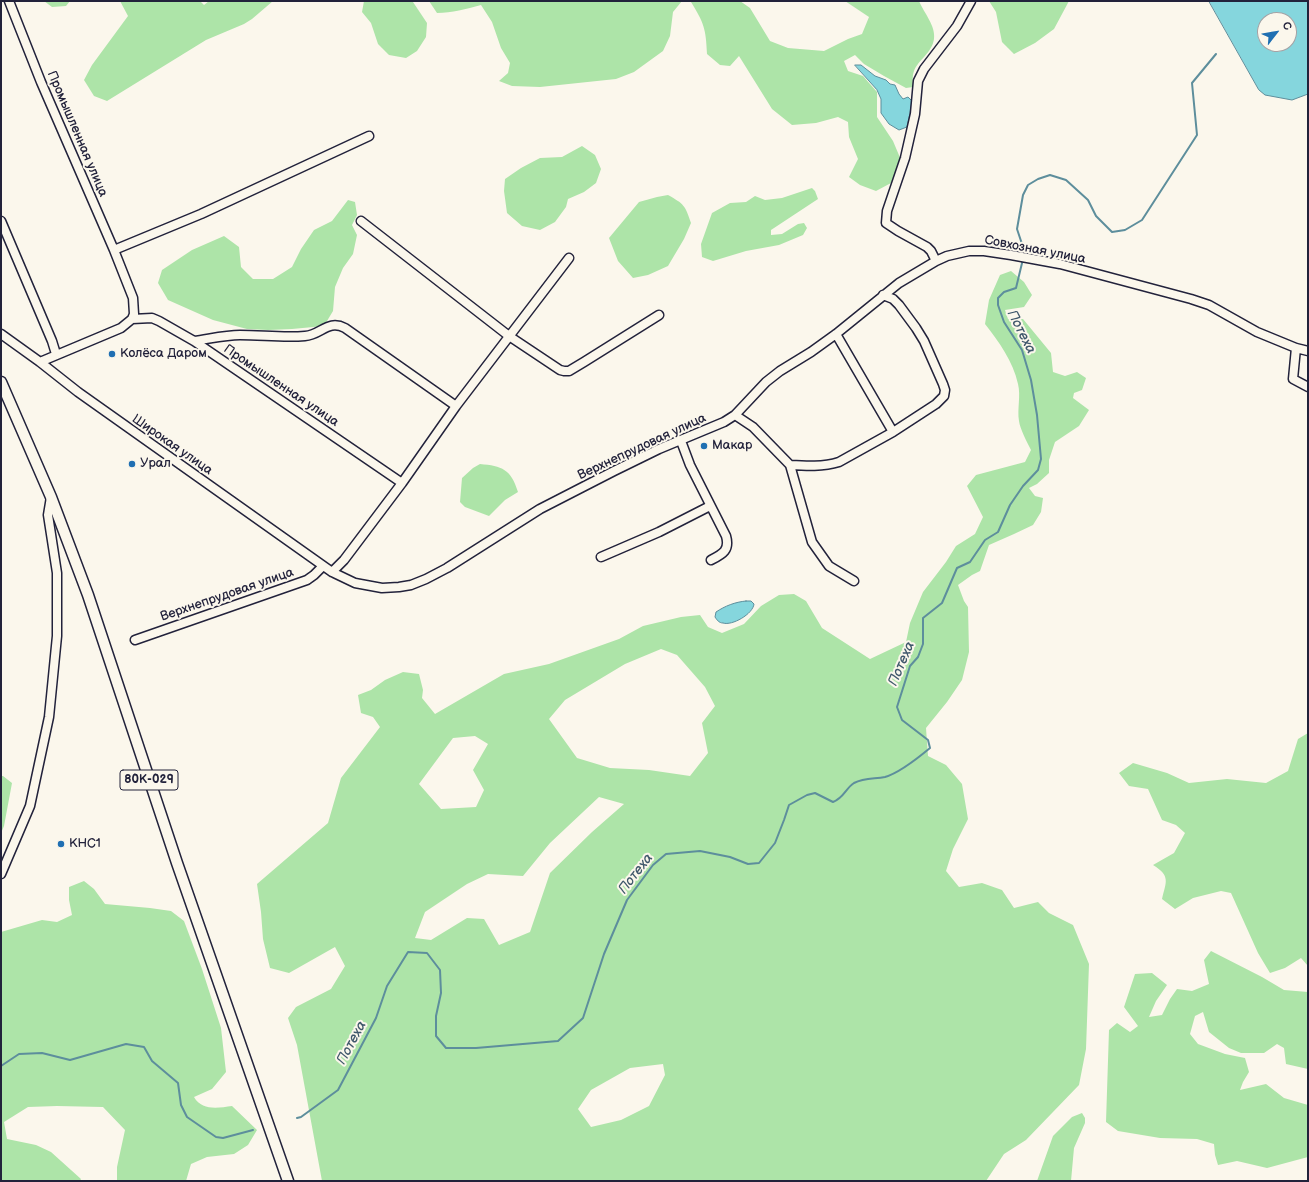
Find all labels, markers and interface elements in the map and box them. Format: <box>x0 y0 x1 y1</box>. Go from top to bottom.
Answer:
north arrow <box>1257 12 1297 52</box>
text: С <box>1279 19 1294 33</box>
street label: Промышленная улица <box>43 69 111 199</box>
street label: Совхозная улица <box>983 233 1087 267</box>
water label: Потеха <box>1003 307 1039 357</box>
street label: Промышленная улица <box>220 342 342 430</box>
place label: Колёса Даром <box>120 346 207 362</box>
marker: Колёса Даром <box>107 349 117 359</box>
street label: Верхнепрудовая улица <box>575 410 709 484</box>
street label: Широкая улица <box>129 411 215 479</box>
place label: Макар <box>712 438 752 454</box>
marker: Макар <box>699 441 709 451</box>
place label: Урал <box>140 456 171 472</box>
marker: Урал <box>127 459 137 469</box>
street label: Верхнепрудовая улица <box>158 565 296 625</box>
water label: Потеха <box>885 639 919 689</box>
road number: 80К-029 <box>120 770 178 790</box>
place label: КНС1 <box>69 836 101 852</box>
marker: КНС1 <box>56 839 66 849</box>
water label: Потеха <box>615 850 657 898</box>
water label: Потеха <box>334 1018 370 1068</box>

